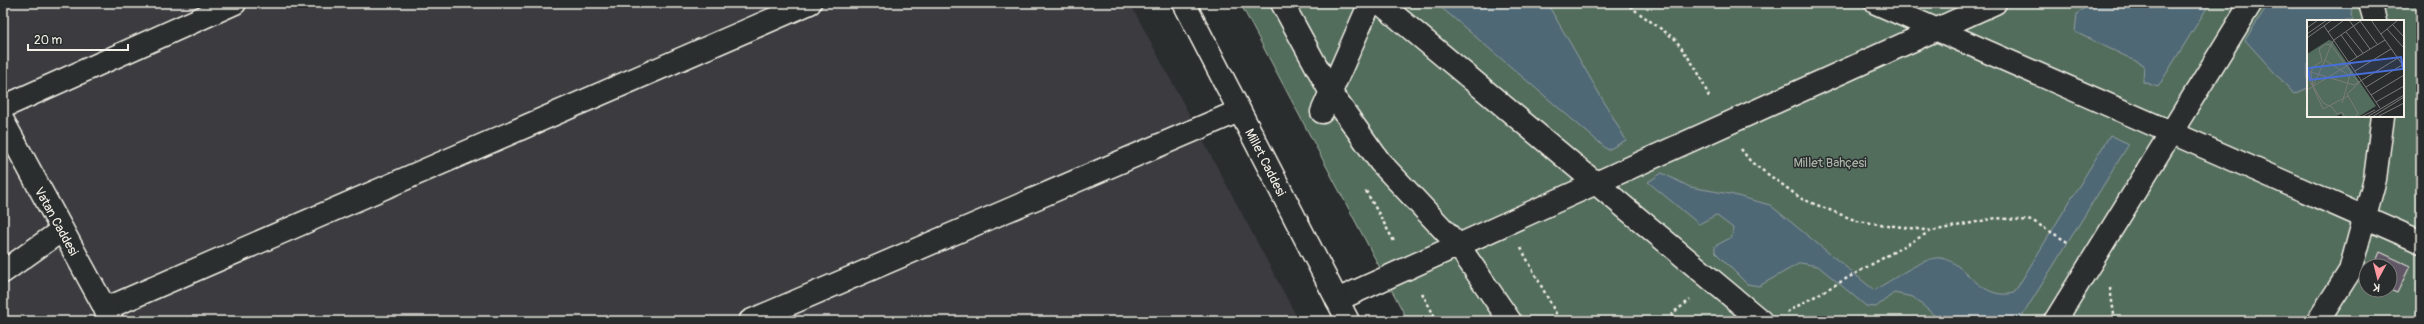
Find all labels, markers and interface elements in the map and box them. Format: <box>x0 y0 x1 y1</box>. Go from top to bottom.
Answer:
inset map <box>2307 20 2404 117</box>
scale bar <box>28 26 128 52</box>
text: 20 m <box>34 33 63 48</box>
street label: Millet Caddesi <box>1241 126 1289 199</box>
park label: Millet Bahçesi <box>1793 155 1867 171</box>
street label: Vatan Caddesi <box>31 184 82 259</box>
north arrow <box>2358 258 2398 298</box>
text: K <box>2372 281 2381 294</box>

